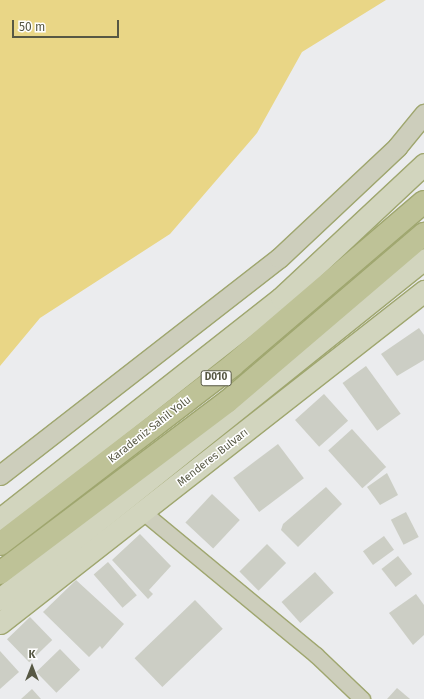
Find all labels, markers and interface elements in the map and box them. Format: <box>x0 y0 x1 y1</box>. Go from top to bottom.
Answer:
scale bar <box>14 12 121 38</box>
text: 50 m <box>19 20 45 34</box>
road number: D010 <box>200 370 232 386</box>
street label: Karadeniz Sahil Yolu <box>106 394 194 466</box>
street label: Menderes Bulvarı <box>175 426 251 490</box>
north arrow <box>12 647 52 687</box>
text: K <box>29 648 35 661</box>

